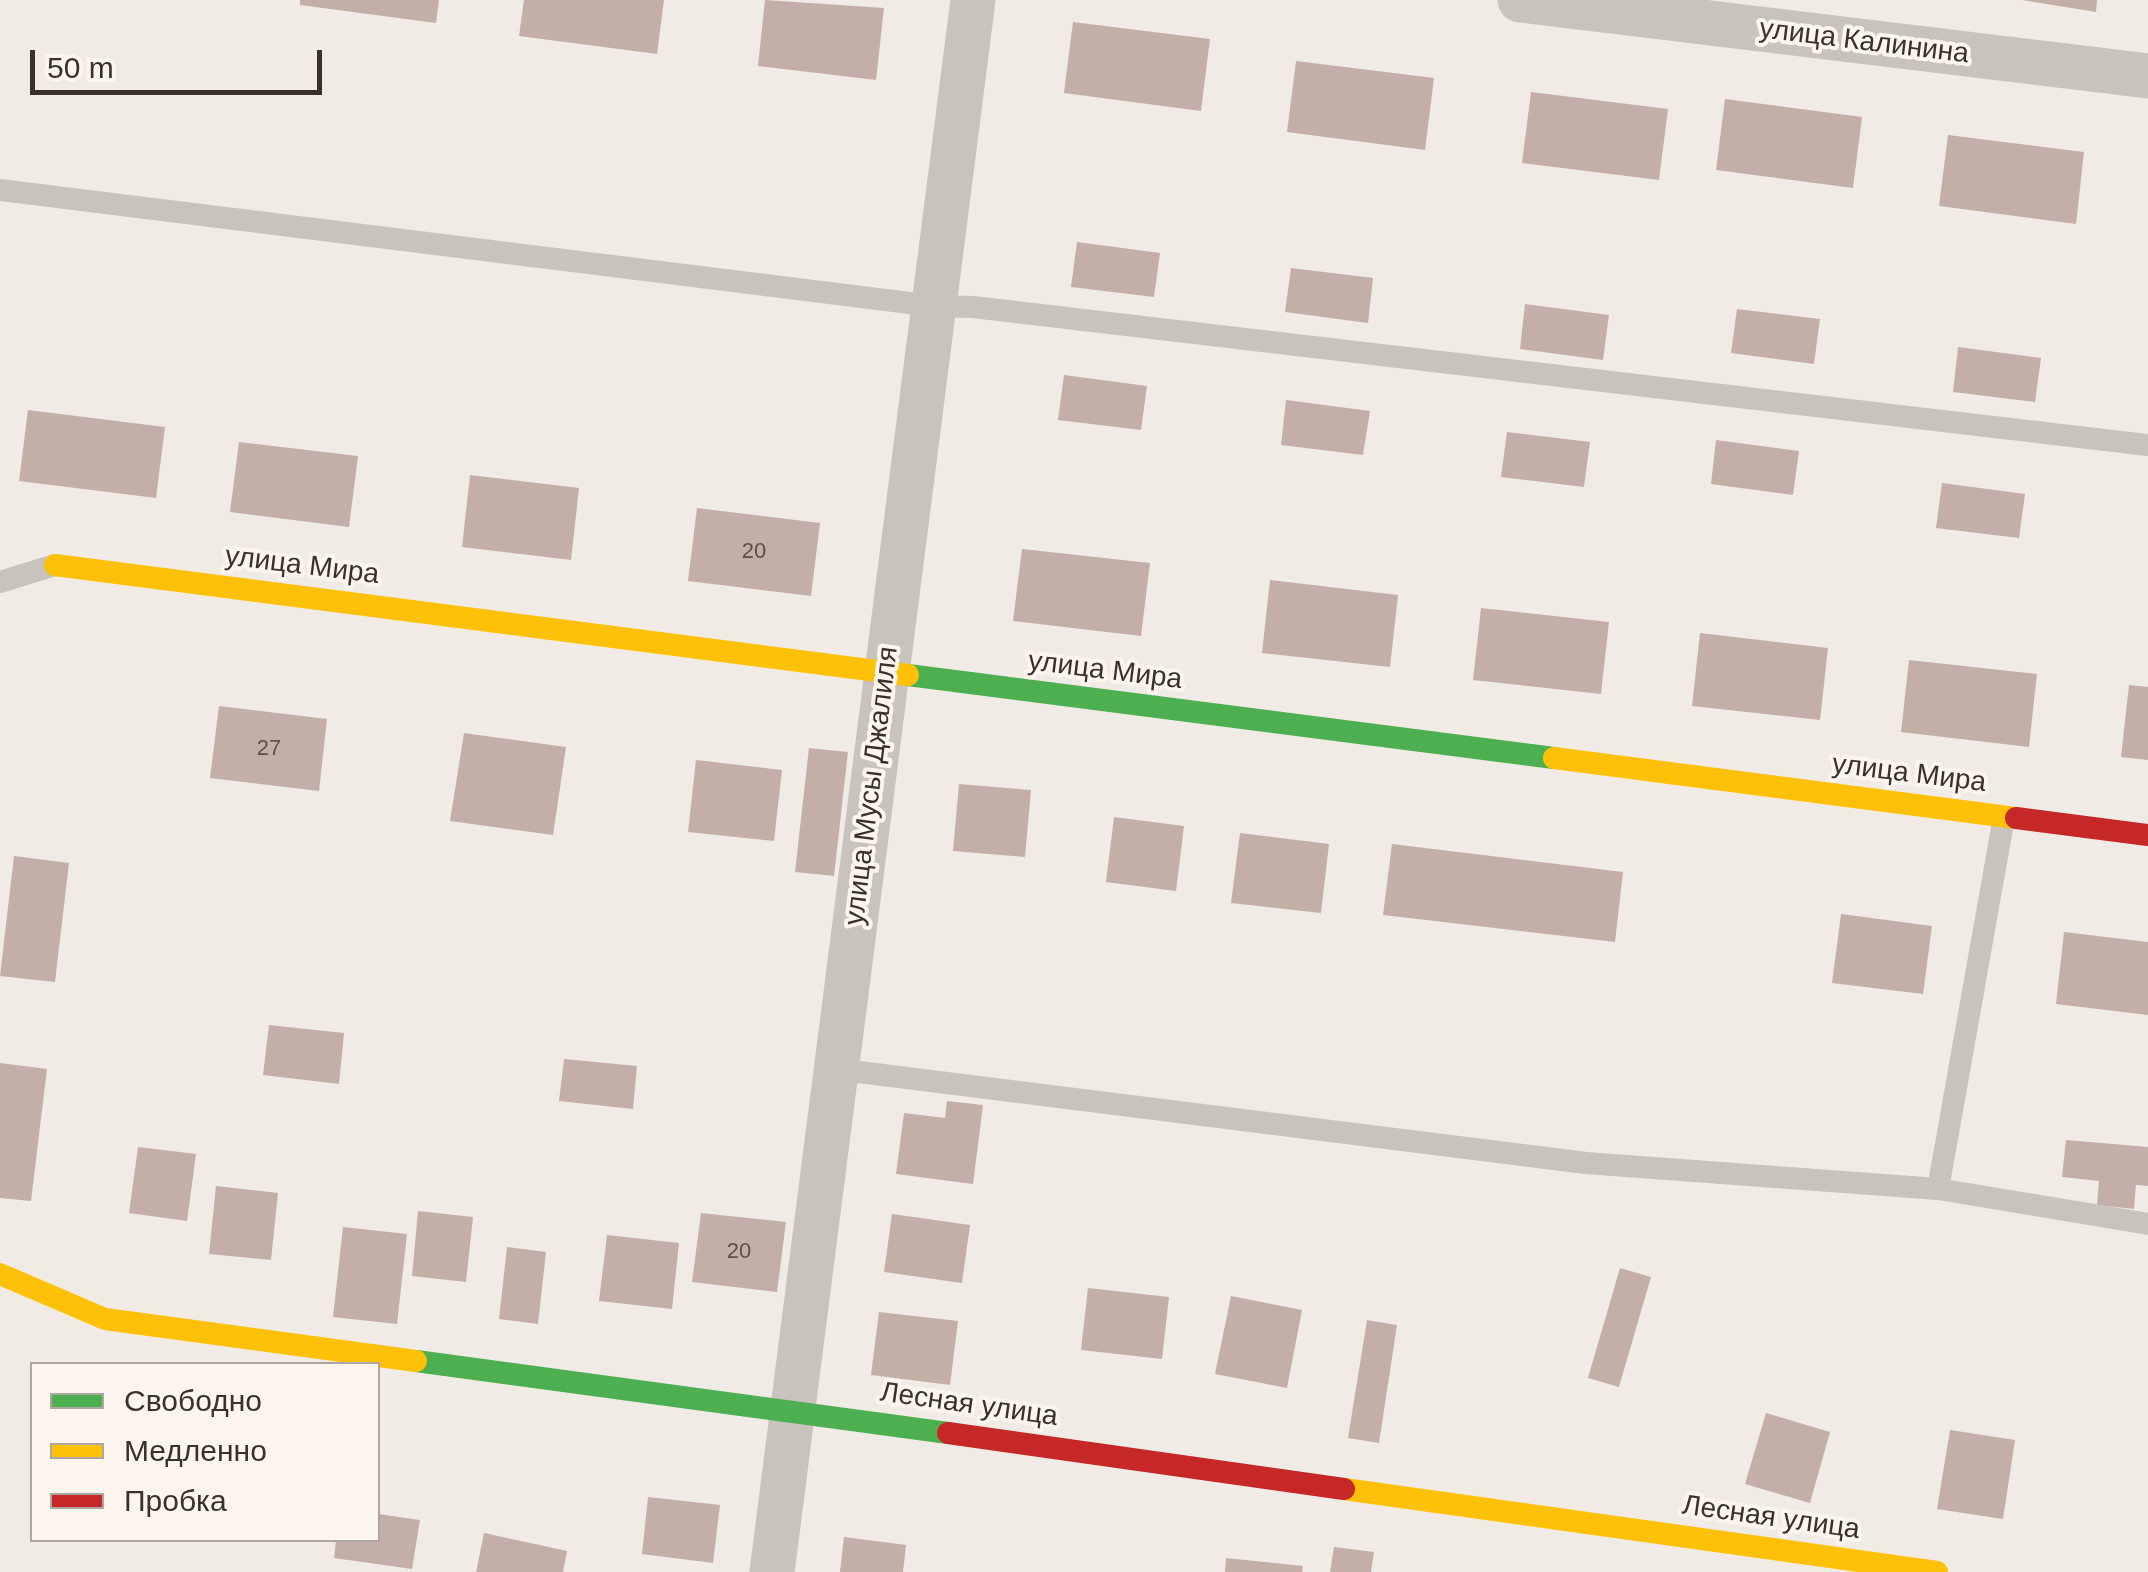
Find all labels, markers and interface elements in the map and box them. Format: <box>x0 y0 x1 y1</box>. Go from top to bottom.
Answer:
street label: улица Калинина <box>1757 12 1971 72</box>
scale bar <box>35 30 328 92</box>
text: 50 m <box>47 51 114 84</box>
house number: 20 <box>742 539 766 565</box>
street label: улица Мира <box>223 540 381 592</box>
street label: улица Мусы Джалиля <box>838 645 906 927</box>
street label: улица Мира <box>1026 645 1184 697</box>
house number: 27 <box>257 736 281 762</box>
street label: улица Мира <box>1830 748 1988 800</box>
house number: 20 <box>727 1239 751 1265</box>
legend <box>30 1362 380 1542</box>
street label: Лесная улица <box>878 1376 1060 1434</box>
text: Свободно <box>124 1384 262 1417</box>
text: Медленно <box>124 1434 267 1467</box>
text: Пробка <box>124 1484 227 1517</box>
street label: Лесная улица <box>1680 1489 1862 1547</box>

